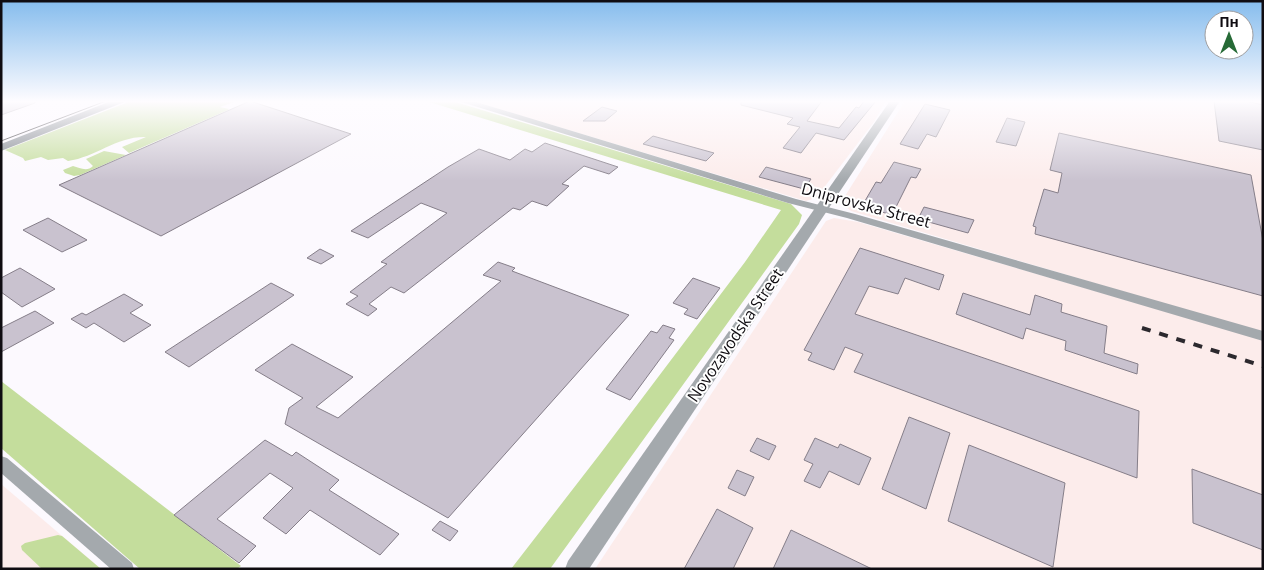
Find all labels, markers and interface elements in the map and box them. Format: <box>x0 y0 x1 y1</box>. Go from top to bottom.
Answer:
north arrow <box>1204 10 1254 60</box>
text: Пн <box>1219 12 1239 31</box>
street label: Dniprovska Street <box>799 177 933 233</box>
street label: Novozavodska Street <box>682 264 788 406</box>

